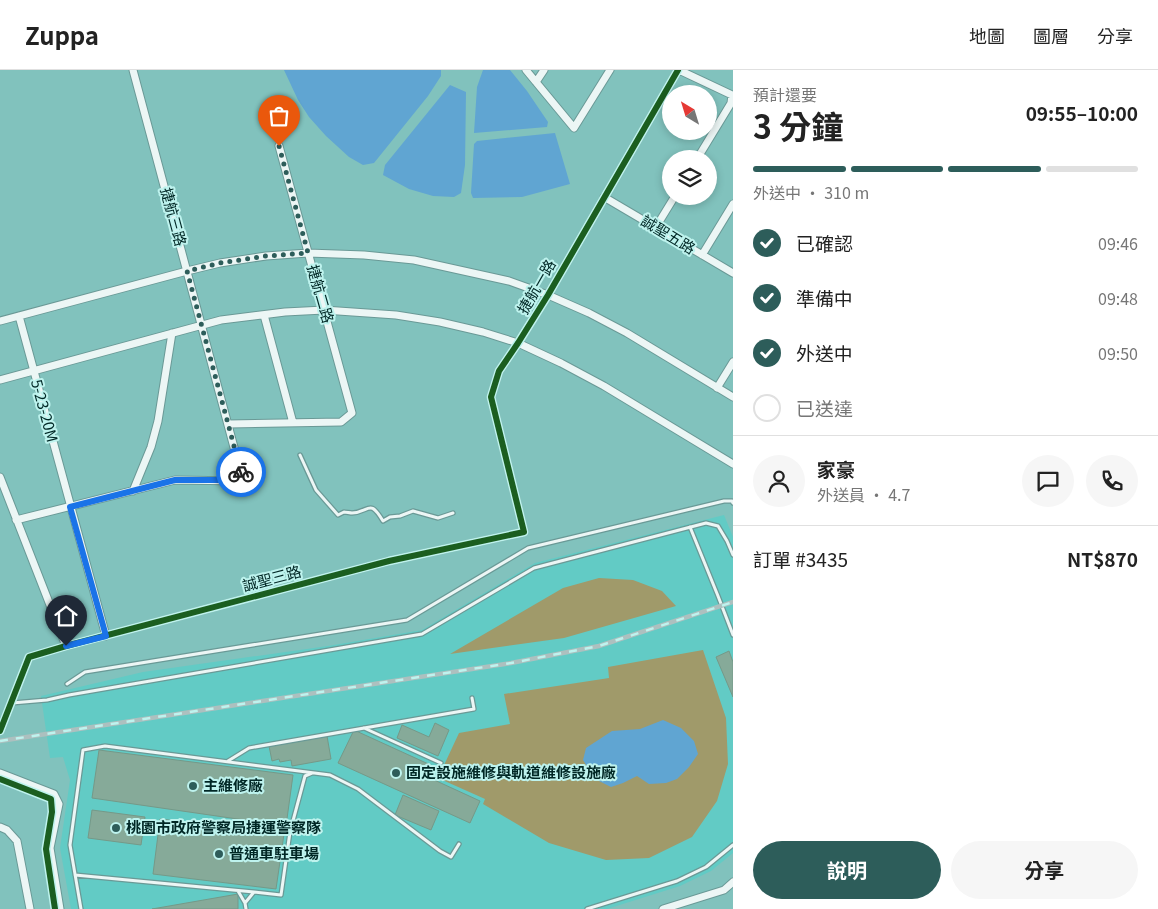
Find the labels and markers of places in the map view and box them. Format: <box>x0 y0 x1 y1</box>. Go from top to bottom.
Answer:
pin <box>258 95 300 146</box>
pin <box>45 595 87 646</box>
place label: 固定設施維修與軌道維修設施廠 <box>406 761 616 782</box>
marker: 固定設施維修與軌道維修設施廠 <box>390 767 402 779</box>
place label: 主維修廠 <box>203 774 263 795</box>
marker: 主維修廠 <box>187 780 199 792</box>
place label: 桃園市政府警察局捷運警察隊 <box>126 816 321 837</box>
marker: 桃園市政府警察局捷運警察隊 <box>110 822 122 834</box>
place label: 普通車駐車場 <box>229 842 319 863</box>
marker: 普通車駐車場 <box>213 848 225 860</box>

